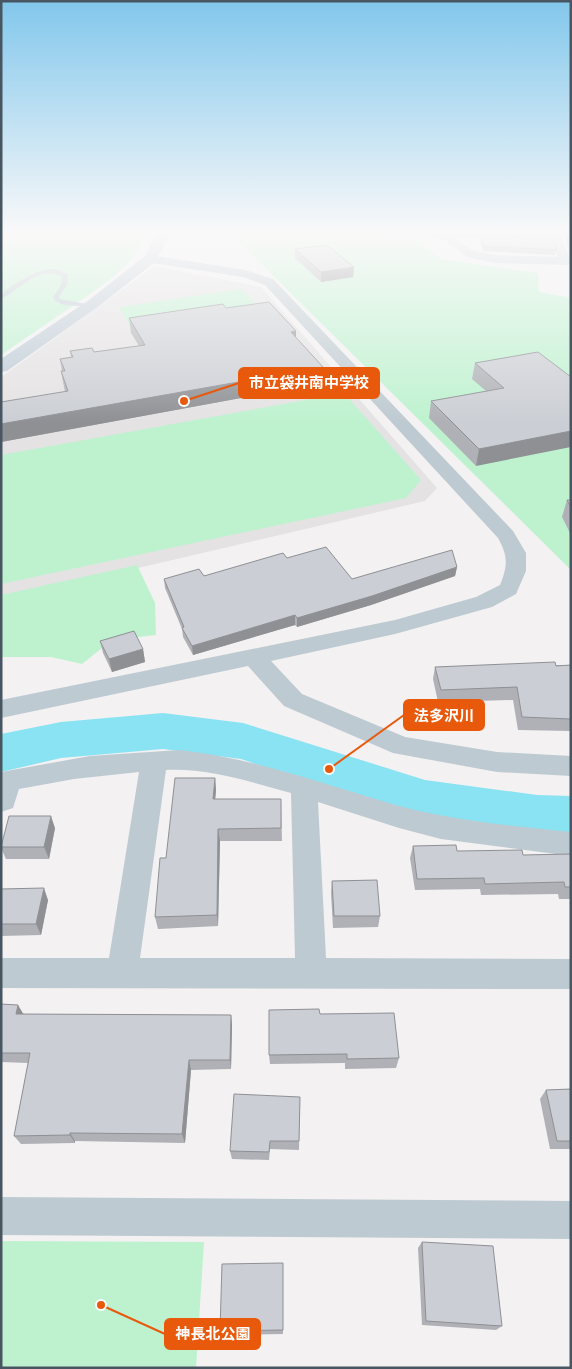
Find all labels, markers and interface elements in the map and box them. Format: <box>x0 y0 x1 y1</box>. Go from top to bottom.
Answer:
callout: 市立袋井南中学校 <box>239 368 379 398</box>
text: 市立袋井南中学校 <box>249 374 369 392</box>
callout: 法多沢川 <box>404 700 484 730</box>
text: 法多沢川 <box>414 707 474 725</box>
callout: 神長北公園 <box>165 1319 260 1349</box>
text: 神長北公園 <box>174 1325 251 1343</box>

